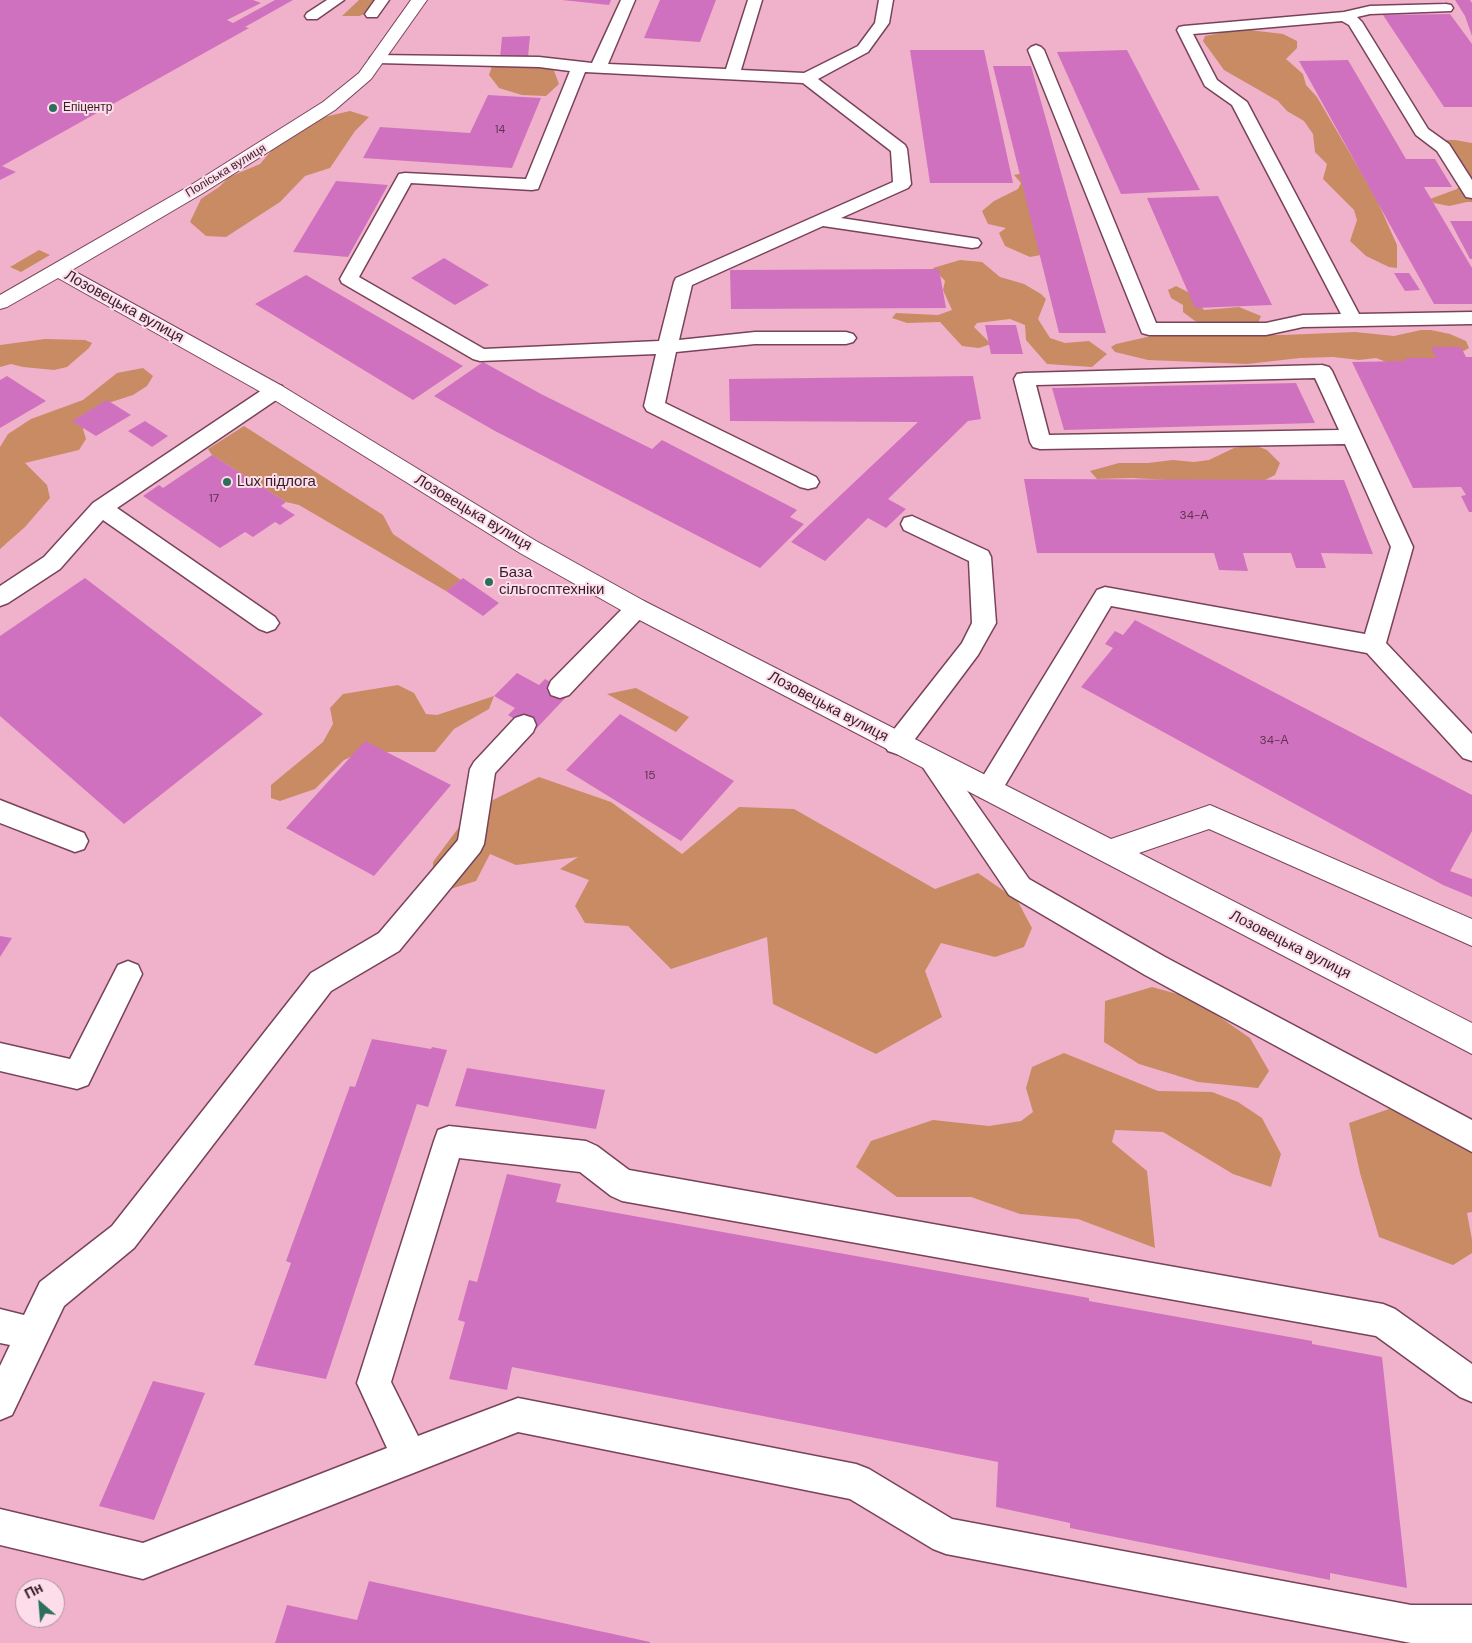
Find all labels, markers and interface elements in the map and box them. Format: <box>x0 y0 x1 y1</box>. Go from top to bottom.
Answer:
place label: Епіцентр <box>63 101 112 115</box>
marker: Епіцентр <box>47 102 59 114</box>
house number: 14 <box>495 123 505 137</box>
street label: Поліська вулиця <box>183 141 269 201</box>
street label: Лозовецька вулиця <box>61 267 187 347</box>
street label: Лозовецька вулиця <box>411 471 535 555</box>
place label: Lux підлога <box>237 473 316 491</box>
marker: Lux підлога <box>221 476 233 488</box>
house number: 17 <box>209 492 219 506</box>
house number: 34-А <box>1180 509 1208 523</box>
place label: База сільгосптехніки <box>499 564 604 599</box>
marker: База сільгосптехніки <box>483 576 495 588</box>
street label: Лозовецька вулиця <box>765 668 891 746</box>
house number: 34-А <box>1260 734 1288 748</box>
house number: 15 <box>644 769 656 783</box>
street label: Лозовецька вулиця <box>1226 907 1354 983</box>
north arrow <box>15 1578 65 1628</box>
text: Пн <box>21 1578 46 1603</box>

